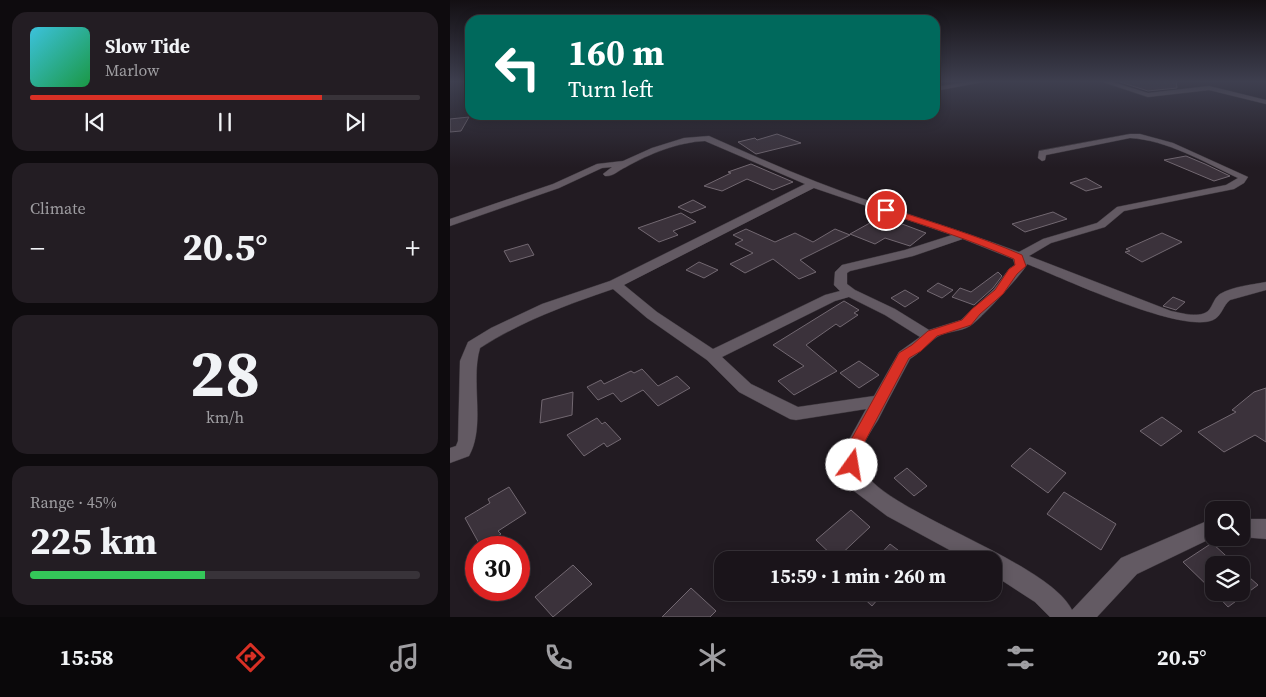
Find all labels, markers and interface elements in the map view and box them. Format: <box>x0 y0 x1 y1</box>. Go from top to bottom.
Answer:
text: 160 m <box>568 29 664 77</box>
text: Slow Tide <box>105 33 190 59</box>
icon: left <box>485 35 550 100</box>
text: Marlow <box>105 59 160 81</box>
text: Turn left <box>568 74 653 104</box>
icon: previous <box>81 108 109 136</box>
icon: pause <box>211 108 239 136</box>
icon: next <box>341 108 369 136</box>
pin <box>865 189 907 231</box>
icon: arrive <box>872 196 900 224</box>
text: Climate <box>30 197 86 219</box>
text: 20.5° <box>182 221 268 273</box>
text: − <box>30 229 45 267</box>
text: + <box>405 229 420 267</box>
text: 28 <box>190 329 260 418</box>
text: km/h <box>206 406 244 428</box>
position arrow <box>825 438 877 490</box>
text: Range · 45% <box>30 491 117 513</box>
map controls <box>1205 501 1250 601</box>
button: search <box>1205 501 1250 546</box>
text: 225 km <box>30 515 157 567</box>
speed limit sign: 30 <box>465 536 530 601</box>
button: layers <box>1205 556 1250 601</box>
text: 15:59 · 1 min · 260 m <box>770 563 946 589</box>
icon: directions <box>233 640 268 675</box>
icon: music <box>387 640 422 675</box>
icon: phone <box>541 640 576 675</box>
icon: climate <box>695 640 730 675</box>
icon: car <box>849 640 884 675</box>
icon: filters <box>1003 640 1038 675</box>
text: 15:58 <box>60 642 114 672</box>
text: 20.5° <box>1157 642 1206 672</box>

